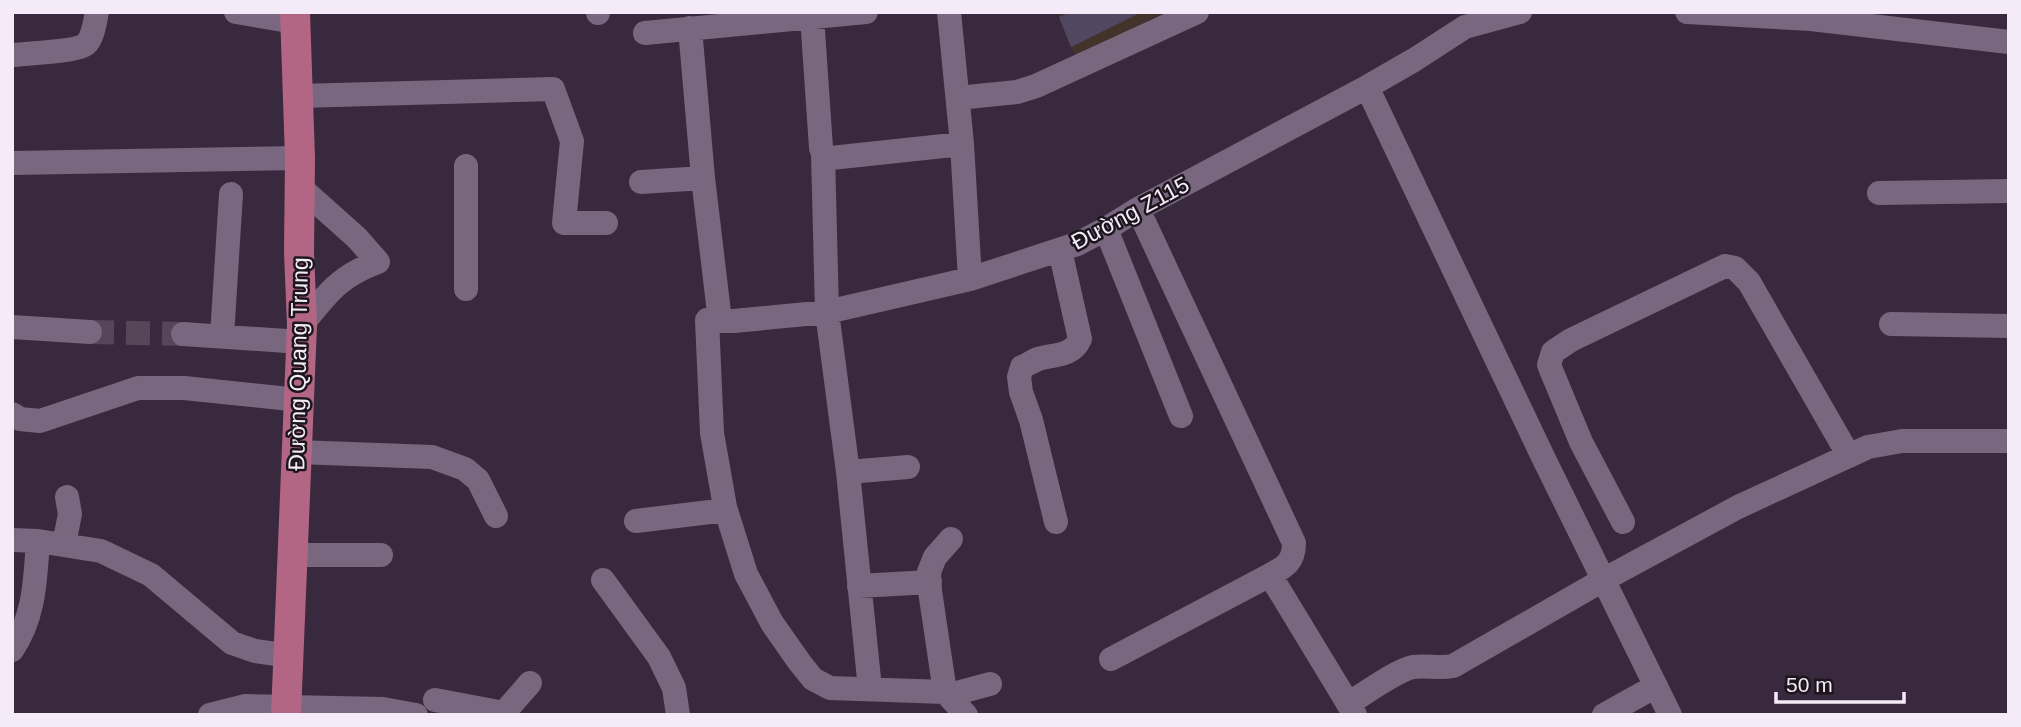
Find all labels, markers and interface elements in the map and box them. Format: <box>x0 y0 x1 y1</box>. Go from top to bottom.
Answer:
street label: Đường Z115 <box>1067 171 1193 255</box>
street label: Đường Quang Trung <box>283 257 313 471</box>
scale bar <box>1776 660 1904 704</box>
text: 50 m <box>1786 673 1833 696</box>

